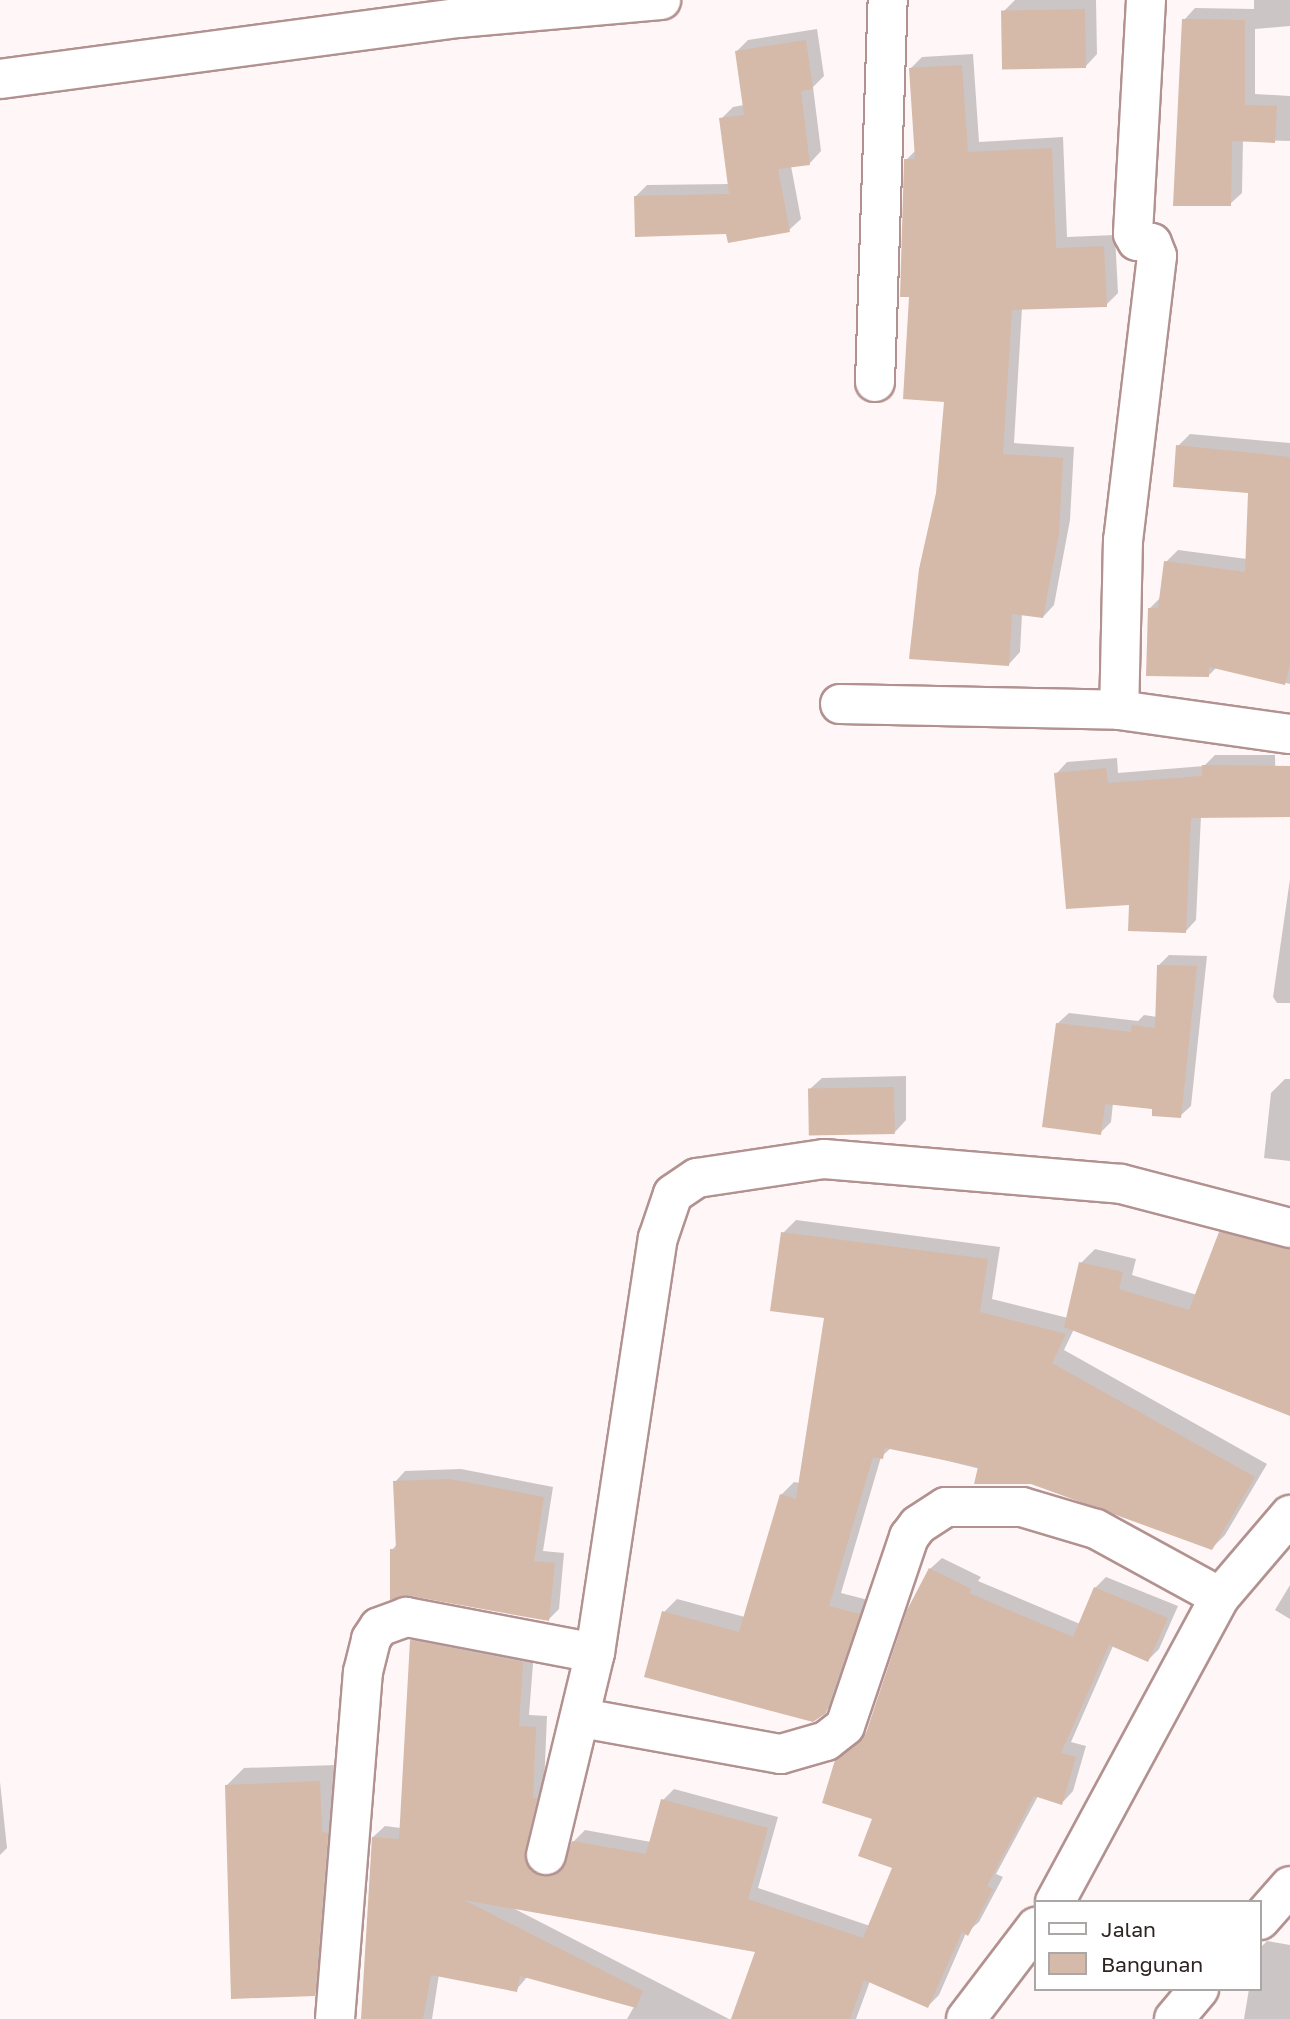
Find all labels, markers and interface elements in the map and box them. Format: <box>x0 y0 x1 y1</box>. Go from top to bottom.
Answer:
legend <box>1034 1900 1262 1991</box>
text: Jalan <box>1101 1916 1156 1942</box>
text: Bangunan <box>1101 1951 1203 1977</box>

